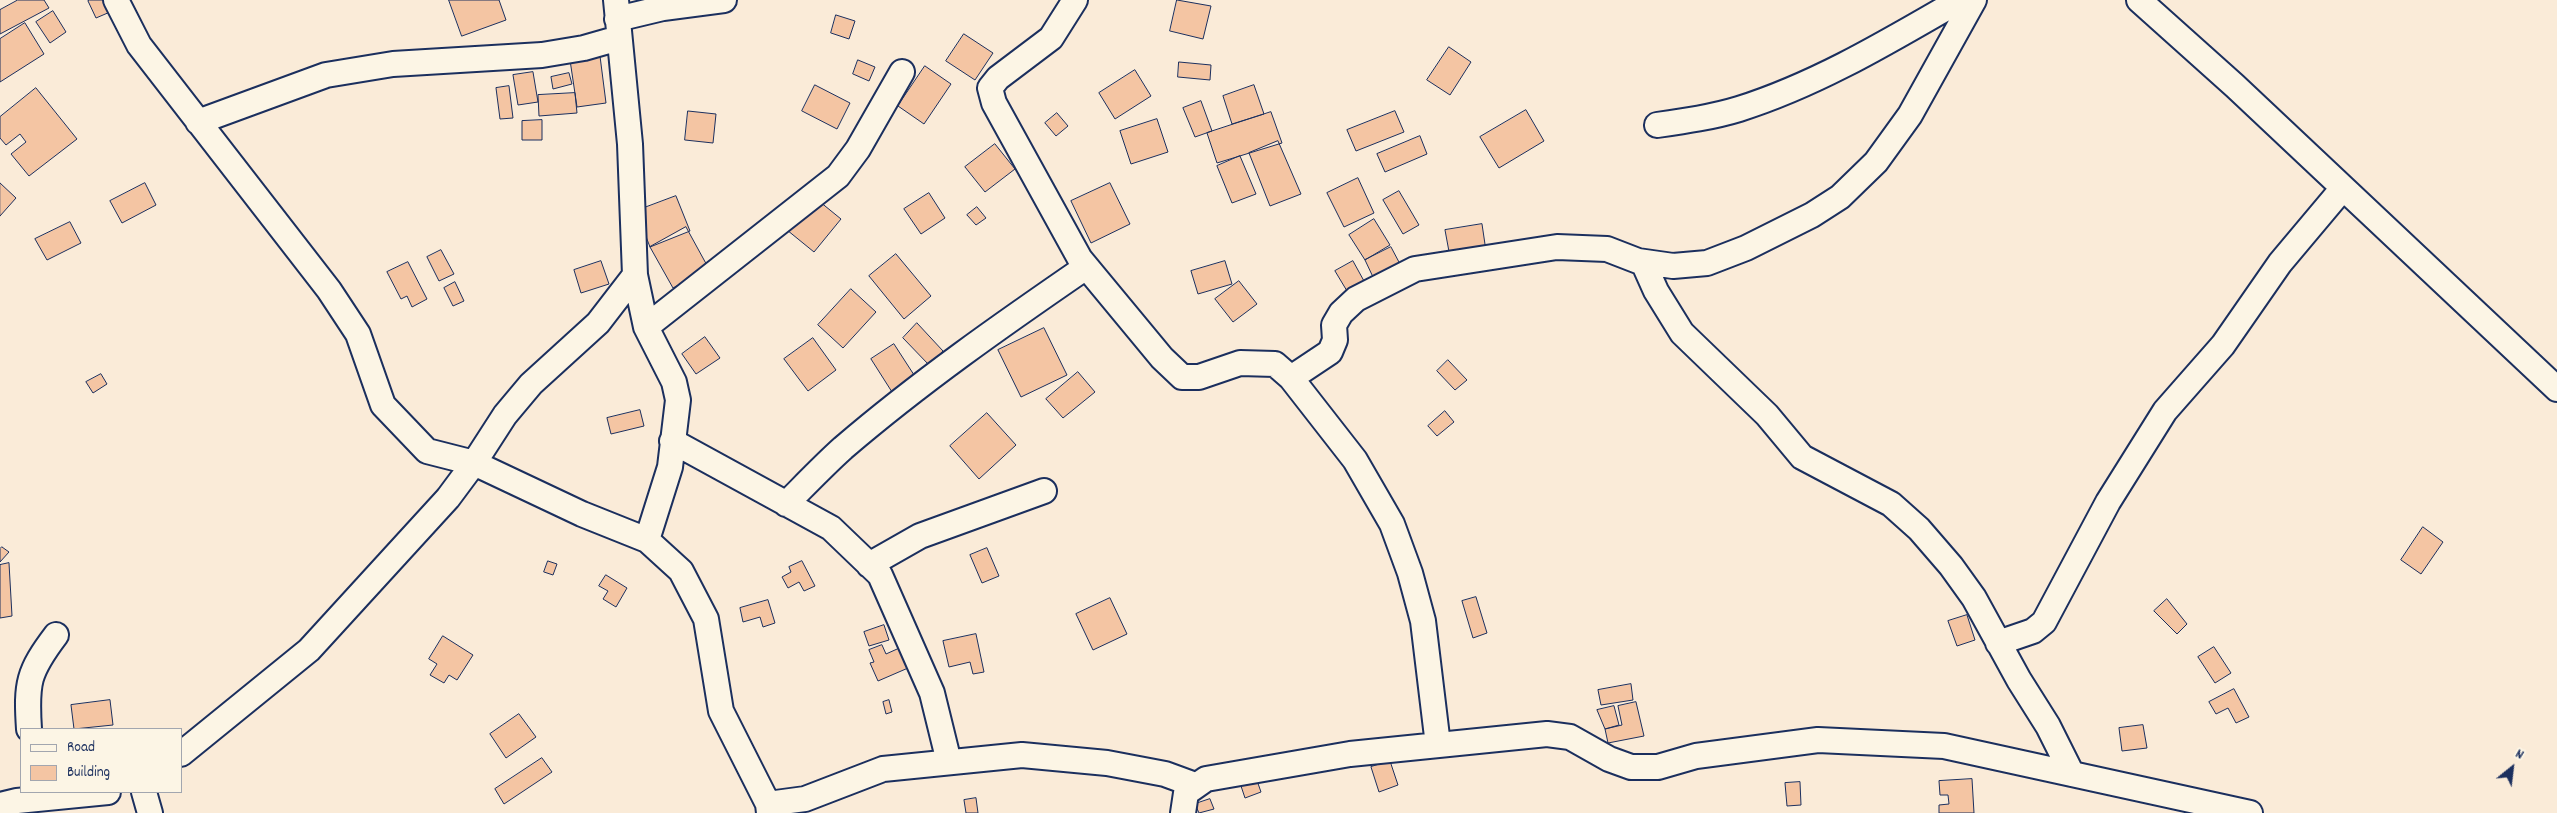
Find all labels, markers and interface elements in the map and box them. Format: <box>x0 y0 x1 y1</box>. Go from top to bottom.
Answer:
legend <box>20 728 182 793</box>
text: Road <box>67 737 95 759</box>
north arrow <box>2487 743 2537 793</box>
text: N <box>2511 744 2527 765</box>
text: Building <box>67 762 110 784</box>

